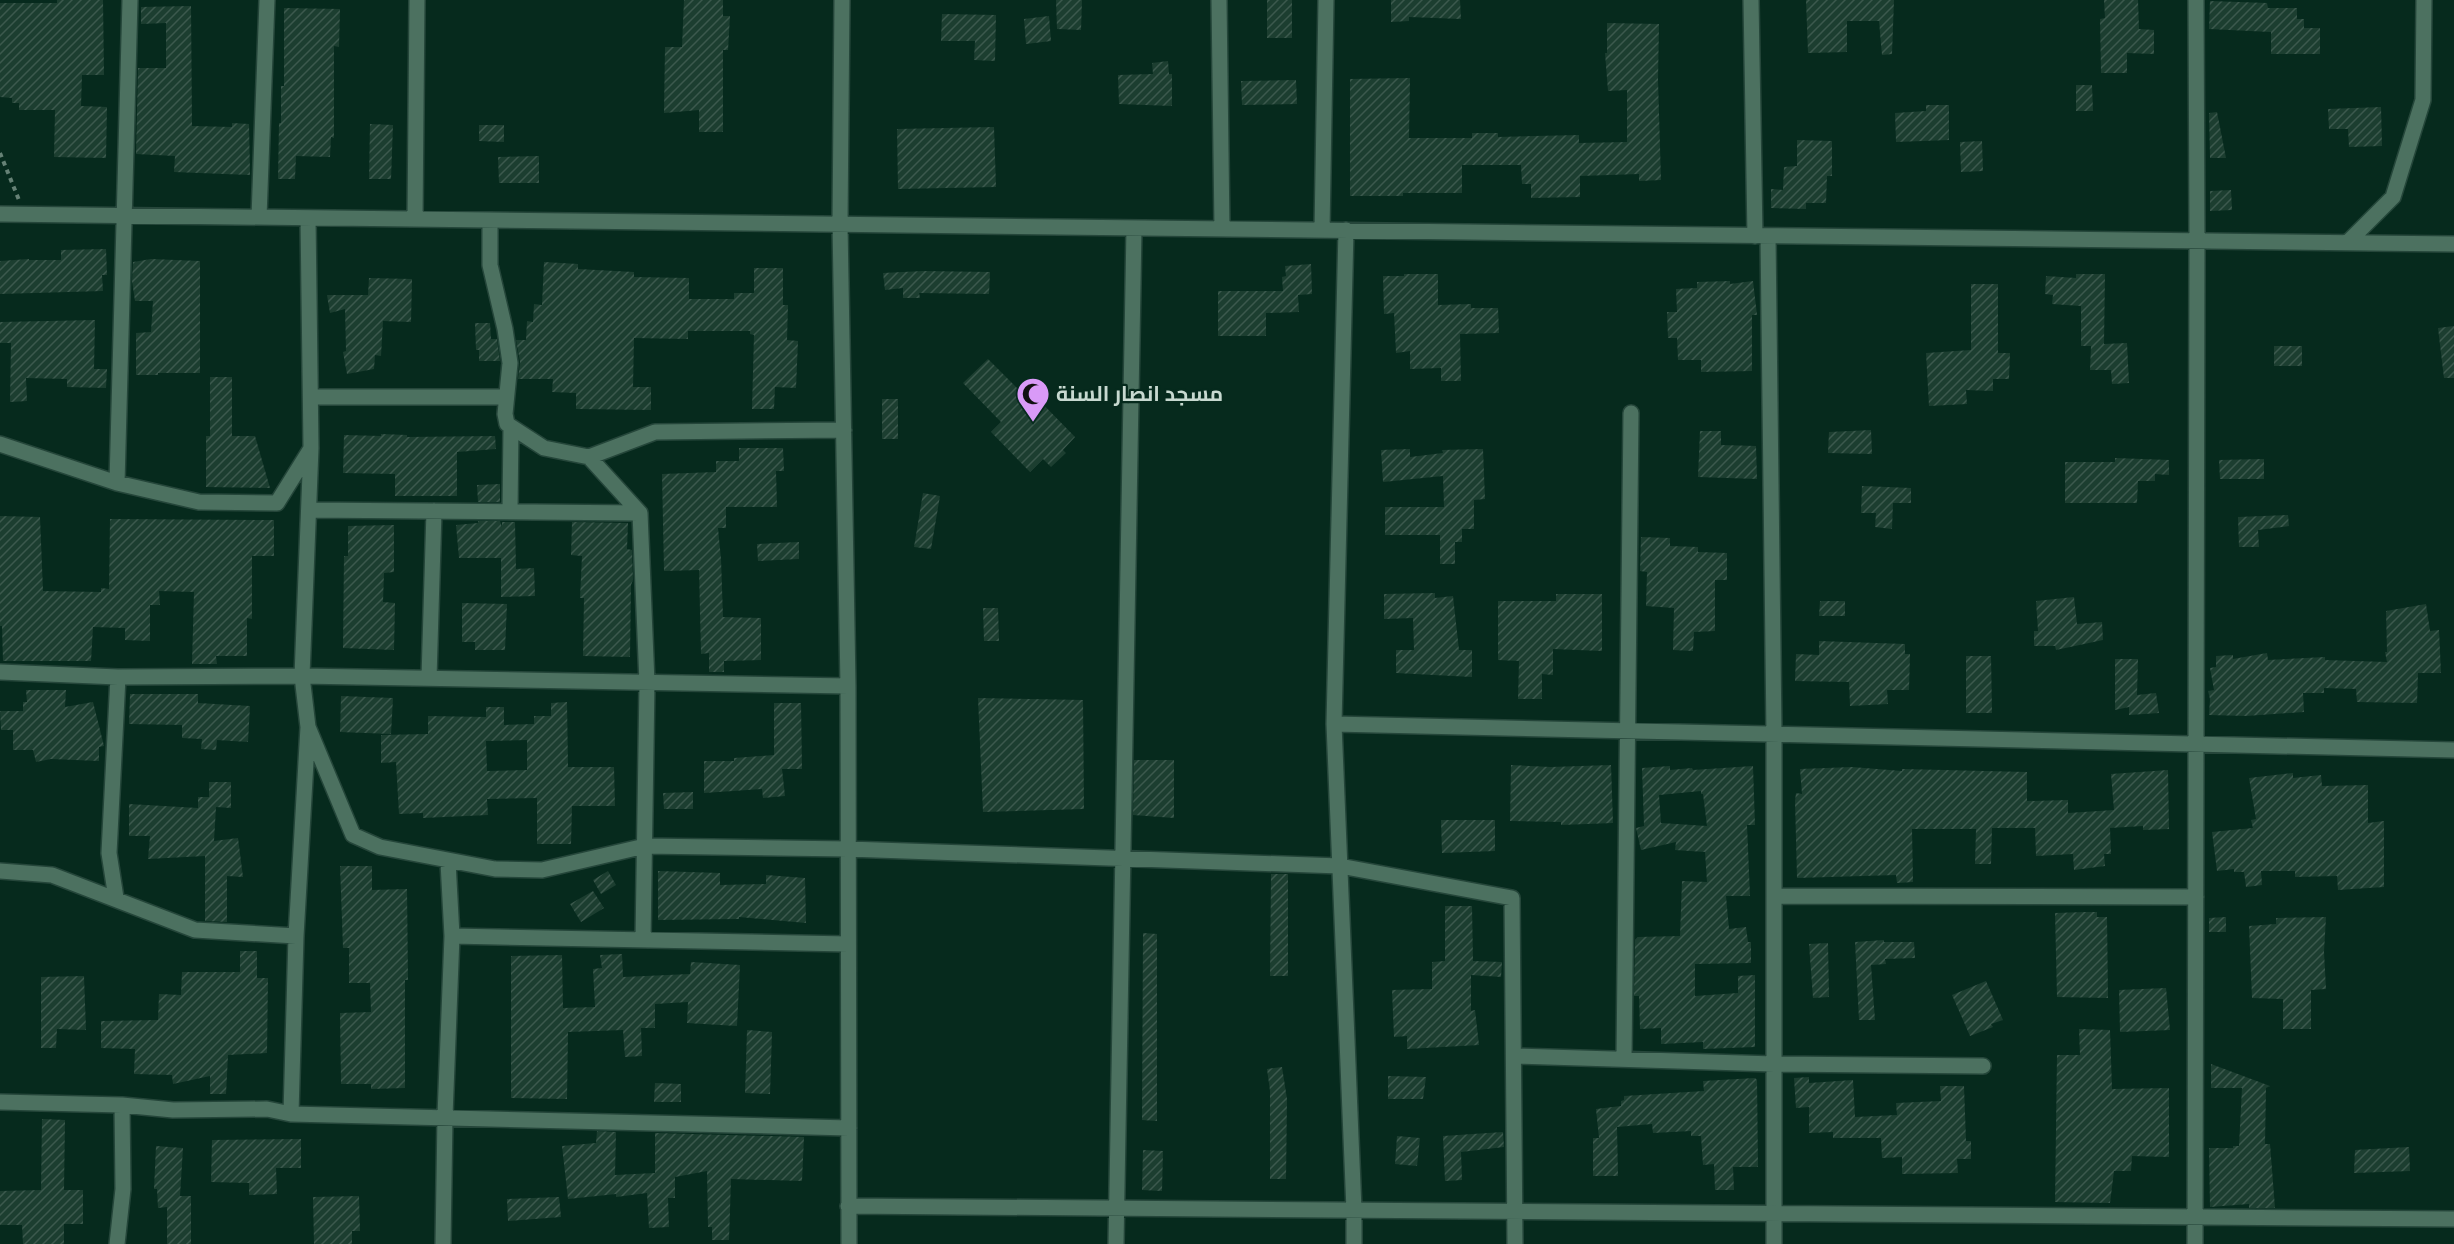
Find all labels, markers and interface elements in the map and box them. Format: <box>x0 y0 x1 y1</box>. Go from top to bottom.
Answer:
mosque icon: مسجد انصار السنة <box>1015 376 1051 423</box>
place label: مسجد انصار السنة <box>1056 381 1223 407</box>

